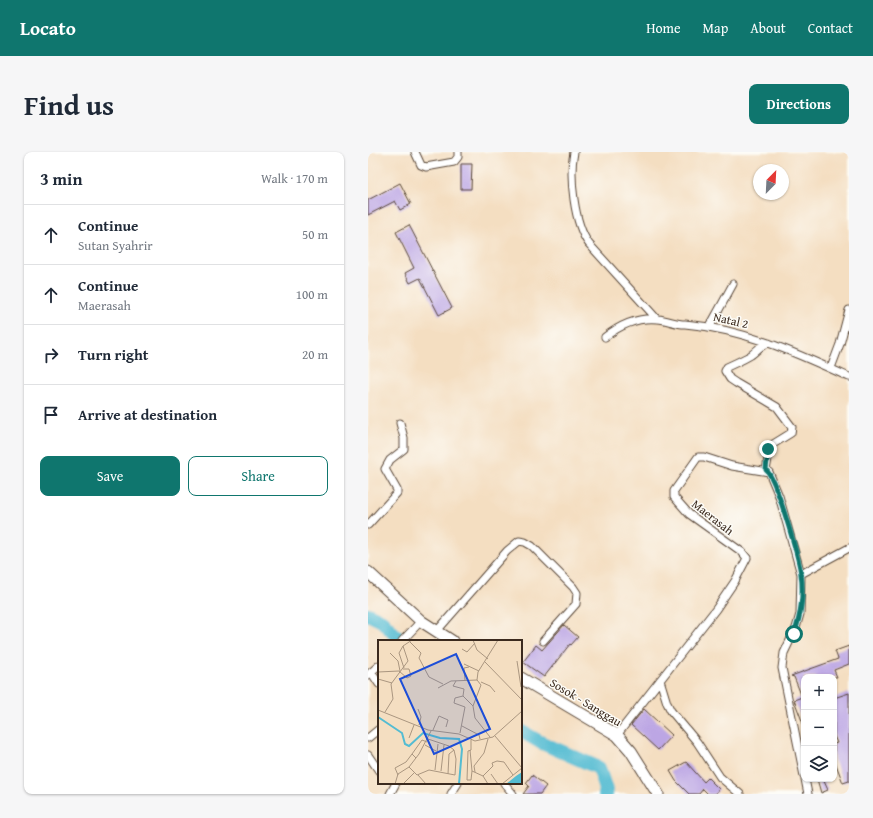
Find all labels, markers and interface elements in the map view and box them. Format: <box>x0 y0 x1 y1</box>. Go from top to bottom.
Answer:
text: Locato <box>20 14 76 42</box>
text: Home <box>646 18 681 38</box>
text: Map <box>703 18 728 38</box>
text: About <box>750 18 786 38</box>
text: Contact <box>808 18 853 38</box>
text: Find us <box>24 84 114 125</box>
button: Directions <box>749 84 849 124</box>
north arrow <box>753 164 789 200</box>
text: 3 min <box>40 166 82 191</box>
text: Walk · 170 m <box>261 169 328 188</box>
text: Continue <box>78 215 139 236</box>
icon: ahead <box>40 224 62 246</box>
text: 50 m <box>302 225 328 244</box>
text: Sutan Syahrir <box>78 236 153 255</box>
text: Continue <box>78 275 139 296</box>
icon: ahead <box>40 284 62 306</box>
text: 100 m <box>296 285 328 304</box>
text: Maerasah <box>78 296 131 315</box>
street label: Natal 2 <box>712 308 750 332</box>
icon: right <box>40 344 62 366</box>
text: Turn right <box>78 344 149 365</box>
text: 20 m <box>302 345 328 364</box>
icon: arrive <box>40 404 62 426</box>
text: Arrive at destination <box>78 404 217 425</box>
route end <box>759 440 777 458</box>
button: Save <box>40 456 180 496</box>
button: Share <box>188 456 328 496</box>
street label: Maerasah <box>689 495 738 539</box>
route start <box>785 625 803 643</box>
inset map <box>378 640 522 784</box>
street label: Sosok - Sanggau <box>547 674 625 730</box>
map controls <box>801 674 837 782</box>
button: + <box>801 674 837 710</box>
button: − <box>801 710 837 746</box>
button: layers <box>801 746 837 782</box>

